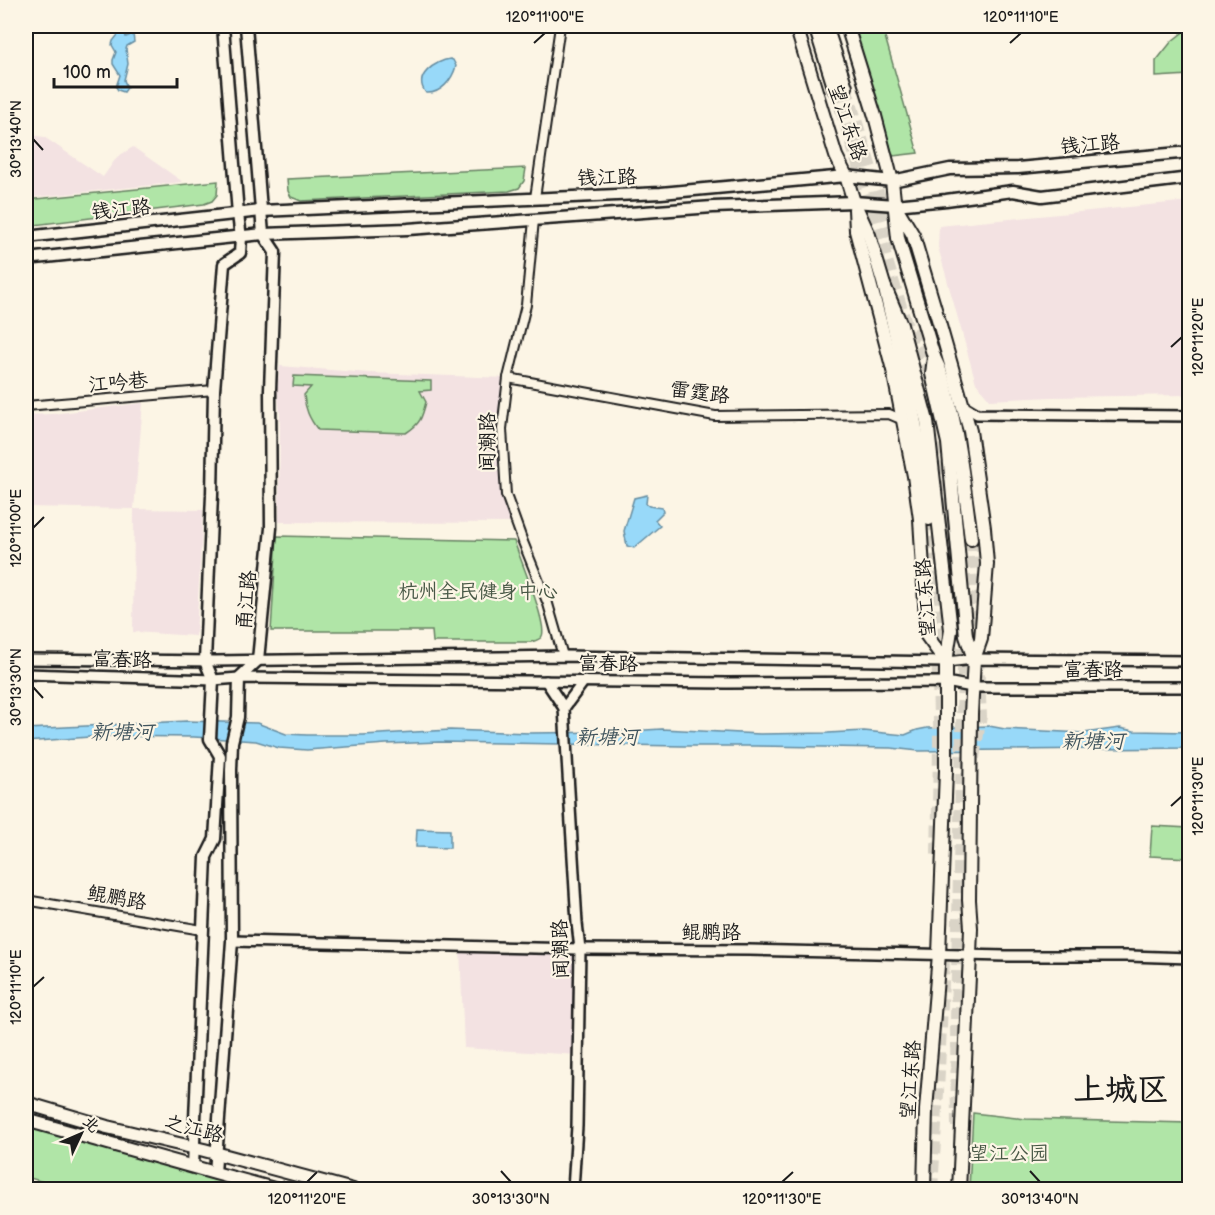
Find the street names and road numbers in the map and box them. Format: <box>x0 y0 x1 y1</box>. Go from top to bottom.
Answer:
street label: 望江东路 <box>823 81 872 165</box>
street label: 钱江路 <box>1059 130 1122 160</box>
street label: 钱江路 <box>577 165 638 191</box>
street label: 钱江路 <box>90 195 153 225</box>
street label: 江吟巷 <box>87 368 150 398</box>
street label: 雷霆路 <box>669 377 732 409</box>
street label: 闻潮路 <box>476 411 500 472</box>
street label: 望江东路 <box>911 556 941 639</box>
street label: 甬江路 <box>232 568 262 631</box>
street label: 富春路 <box>92 647 153 673</box>
street label: 富春路 <box>578 651 639 677</box>
street label: 富春路 <box>1063 658 1124 682</box>
street label: 鲲鹏路 <box>85 881 149 915</box>
street label: 闻潮路 <box>548 918 574 979</box>
street label: 鲲鹏路 <box>681 921 742 945</box>
street label: 望江东路 <box>896 1038 926 1121</box>
street label: 之江路 <box>162 1110 227 1148</box>

